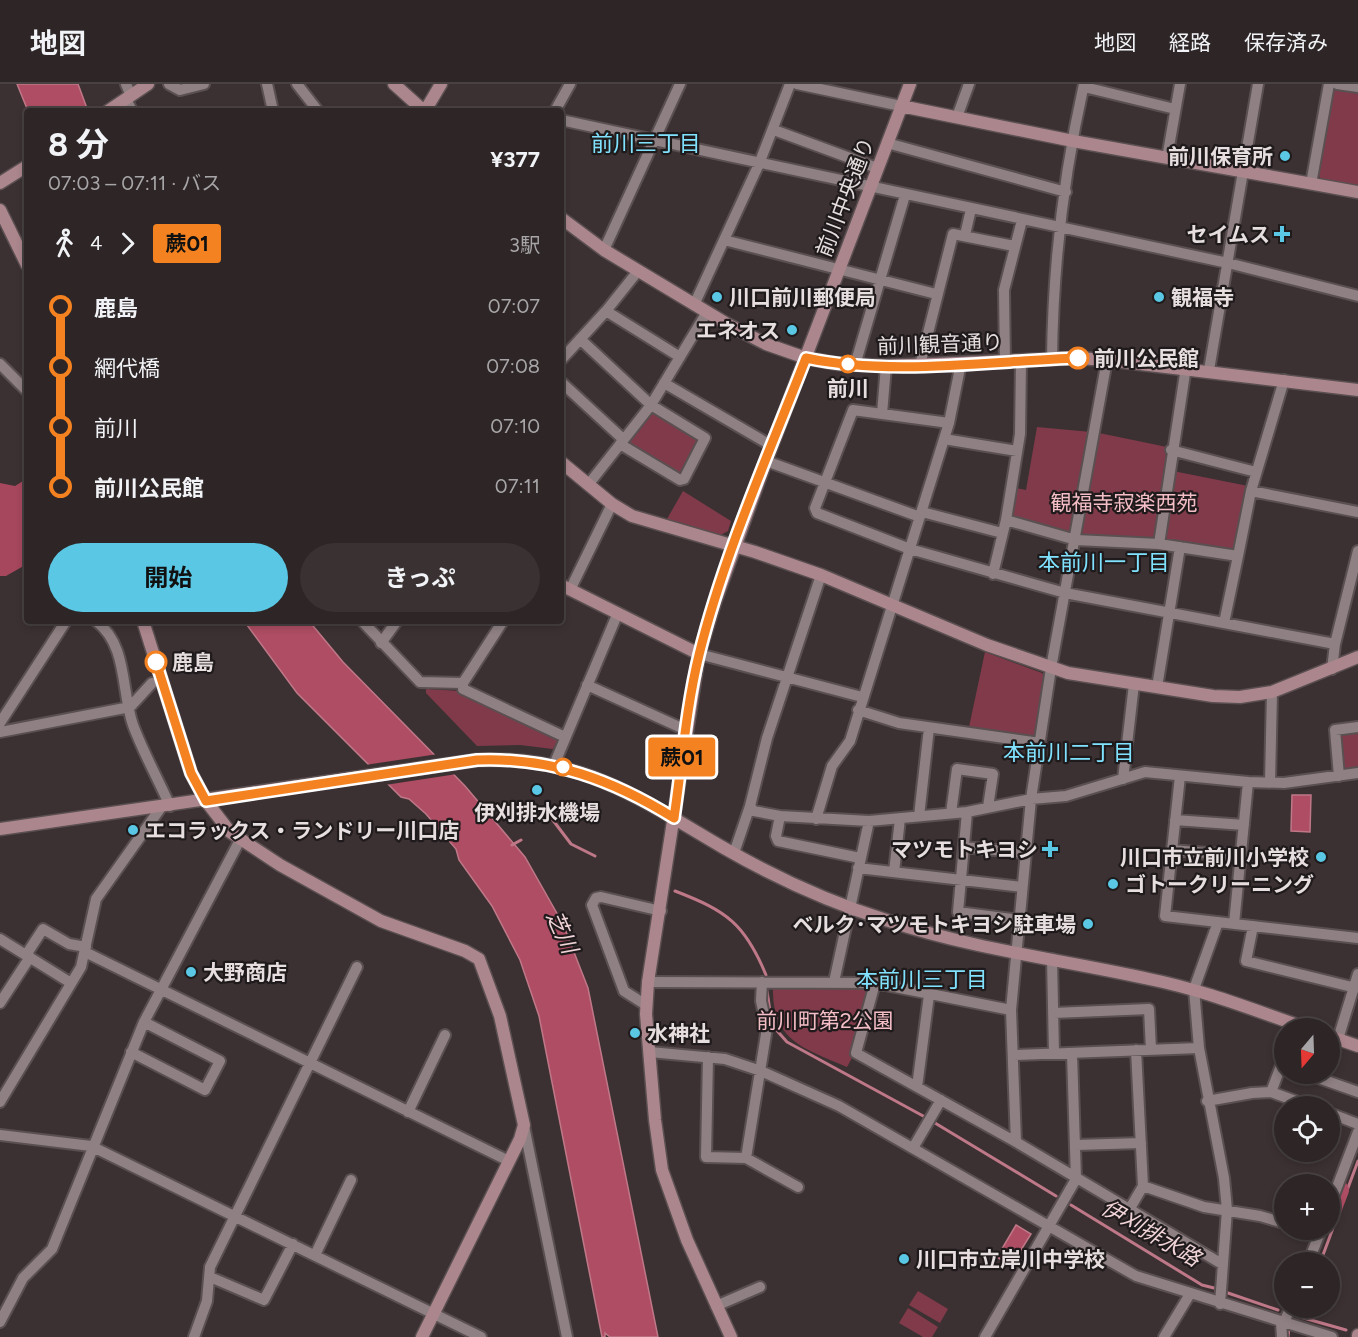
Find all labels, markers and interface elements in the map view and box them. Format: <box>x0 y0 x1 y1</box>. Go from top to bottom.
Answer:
text: 地図 <box>30 26 86 60</box>
text: 地図 <box>1094 30 1136 55</box>
text: 経路 <box>1169 30 1211 55</box>
text: 保存済み <box>1244 30 1328 55</box>
text: 8 分 <box>48 125 109 164</box>
district label: 前川三丁目 <box>591 130 701 157</box>
street label: 前川中央通り <box>811 134 879 260</box>
place label: 前川保育所 <box>1168 144 1273 169</box>
text: ¥377 <box>490 146 540 173</box>
marker: 前川保育所 <box>1278 149 1292 163</box>
text: 07:03 – 07:11 · バス <box>48 171 221 195</box>
place label: セイムス <box>1186 222 1270 247</box>
icon: walk <box>48 227 81 260</box>
icon: forward <box>111 227 144 260</box>
marker: セイムス <box>1275 227 1289 241</box>
text: 4 <box>90 231 102 255</box>
text: 蕨01 <box>165 231 209 256</box>
text: 3駅 <box>509 233 540 257</box>
place label: 川口前川郵便局 <box>729 285 876 310</box>
place label: 観福寺 <box>1171 285 1234 310</box>
marker: 川口前川郵便局 <box>710 290 724 304</box>
marker: 観福寺 <box>1152 290 1166 304</box>
text: 07:07 <box>488 294 540 318</box>
text: 鹿島 <box>94 295 138 322</box>
place label: エネオス <box>696 318 780 343</box>
marker: エネオス <box>785 323 799 337</box>
street label: 前川観音通り <box>877 329 1003 359</box>
place label: 前川公民館 <box>1094 346 1199 371</box>
marker: 前川公民館 <box>1067 347 1089 369</box>
text: 07:08 <box>486 354 540 378</box>
text: 網代橋 <box>94 355 160 382</box>
marker: 前川 <box>839 355 857 373</box>
place label: 前川 <box>827 376 869 401</box>
text: 07:10 <box>490 414 540 438</box>
text: 前川 <box>94 415 138 442</box>
text: 07:11 <box>495 474 540 498</box>
text: 前川公民館 <box>94 475 204 502</box>
park label: 観福寺寂楽西苑 <box>1051 490 1198 515</box>
button: 開始 <box>48 543 288 612</box>
button: きっぷ <box>300 543 540 612</box>
district label: 本前川一丁目 <box>1038 549 1170 576</box>
place label: 鹿島 <box>172 650 214 675</box>
marker: 鹿島 <box>145 651 167 673</box>
line badge: 蕨01 <box>648 738 716 776</box>
district label: 本前川二丁目 <box>1003 739 1135 766</box>
text: 蕨01 <box>660 745 704 770</box>
unlabelled marker <box>554 758 572 776</box>
marker: 伊刈排水機場 <box>530 783 544 797</box>
place label: 伊刈排水機場 <box>474 800 600 825</box>
place label: エコラックス・ランドリー川口店 <box>145 818 459 843</box>
marker: エコラックス・ランドリー川口店 <box>126 823 140 837</box>
place label: マツモトキヨシ <box>891 837 1038 862</box>
marker: マツモトキヨシ <box>1043 842 1057 856</box>
place label: 川口市立前川小学校 <box>1120 845 1309 870</box>
marker: 川口市立前川小学校 <box>1314 850 1328 864</box>
place label: ゴトークリーニング <box>1125 872 1314 897</box>
marker: ゴトークリーニング <box>1106 877 1120 891</box>
water label: 芝川 <box>541 906 584 959</box>
place label: ベルク･マツモトキヨシ駐車場 <box>793 912 1076 937</box>
marker: ベルク･マツモトキヨシ駐車場 <box>1081 917 1095 931</box>
place label: 大野商店 <box>203 960 287 985</box>
marker: 大野商店 <box>184 965 198 979</box>
district label: 本前川三丁目 <box>856 966 988 993</box>
park label: 前川町第2公園 <box>756 1008 894 1033</box>
north arrow <box>1274 1018 1340 1084</box>
map controls <box>1274 1018 1340 1318</box>
place label: 水神社 <box>647 1021 710 1046</box>
marker: 水神社 <box>628 1026 642 1040</box>
button: locate <box>1274 1096 1340 1162</box>
button: + <box>1274 1174 1340 1240</box>
water label: 伊刈排水路 <box>1097 1194 1207 1273</box>
place label: 川口市立岸川中学校 <box>916 1247 1105 1272</box>
marker: 川口市立岸川中学校 <box>897 1252 911 1266</box>
button: − <box>1274 1252 1340 1318</box>

